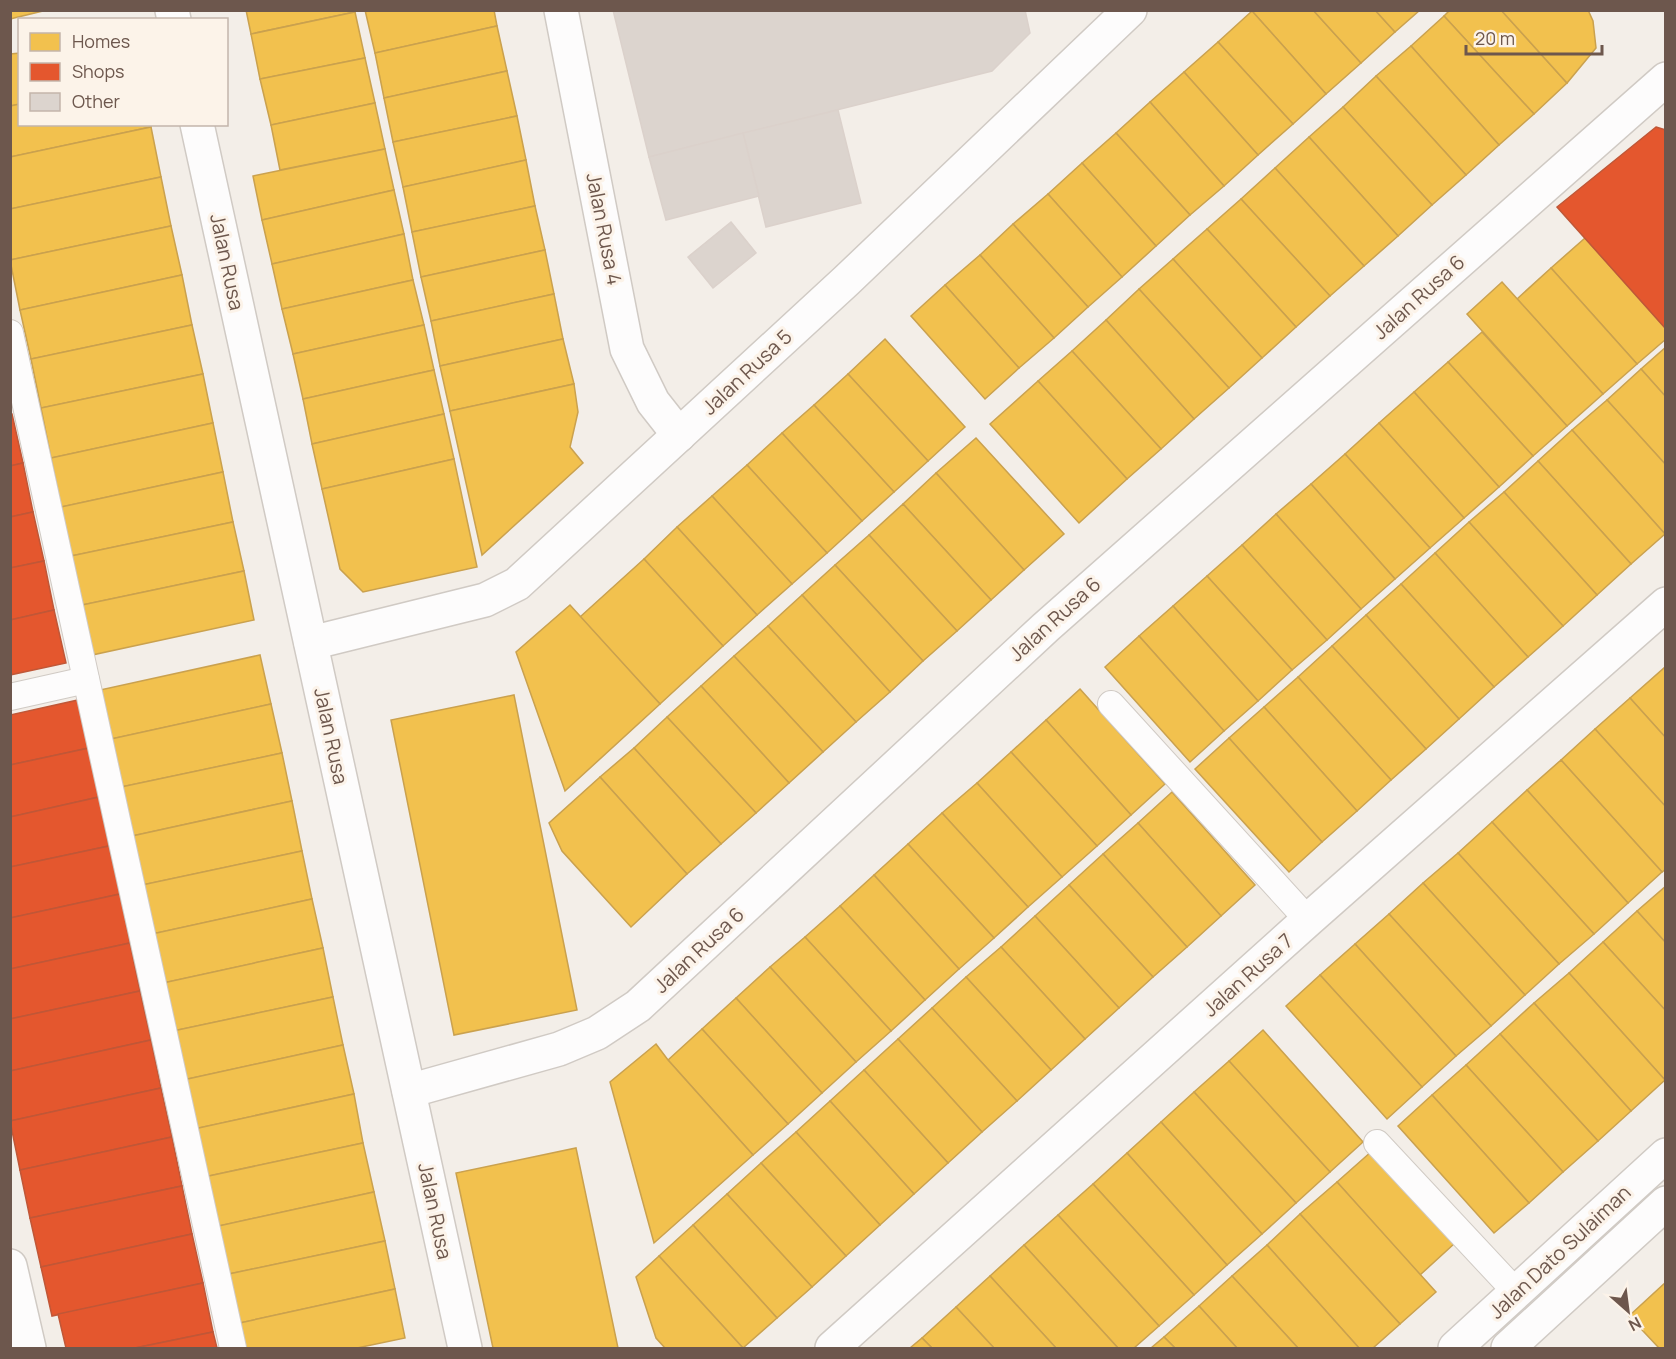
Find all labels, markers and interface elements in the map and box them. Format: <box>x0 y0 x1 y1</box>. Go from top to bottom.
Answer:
legend <box>18 18 228 126</box>
scale bar <box>1466 18 1602 56</box>
text: 20 m <box>1475 26 1515 50</box>
text: Homes <box>72 29 130 53</box>
text: Shops <box>72 59 124 83</box>
text: Other <box>72 89 120 113</box>
street label: Jalan Rusa 4 <box>580 170 629 287</box>
street label: Jalan Rusa <box>204 211 251 313</box>
street label: Jalan Rusa 6 <box>1367 248 1470 345</box>
street label: Jalan Rusa 5 <box>696 323 797 420</box>
street label: Jalan Rusa 6 <box>1003 570 1106 667</box>
street label: Jalan Rusa <box>308 685 355 787</box>
street label: Jalan Rusa 6 <box>648 901 750 999</box>
street label: Jalan Rusa 7 <box>1197 927 1298 1022</box>
street label: Jalan Rusa <box>412 1160 459 1262</box>
street label: Jalan Dato Sulaiman <box>1483 1179 1636 1324</box>
north arrow <box>1598 1281 1658 1341</box>
text: N <box>1625 1312 1645 1337</box>

